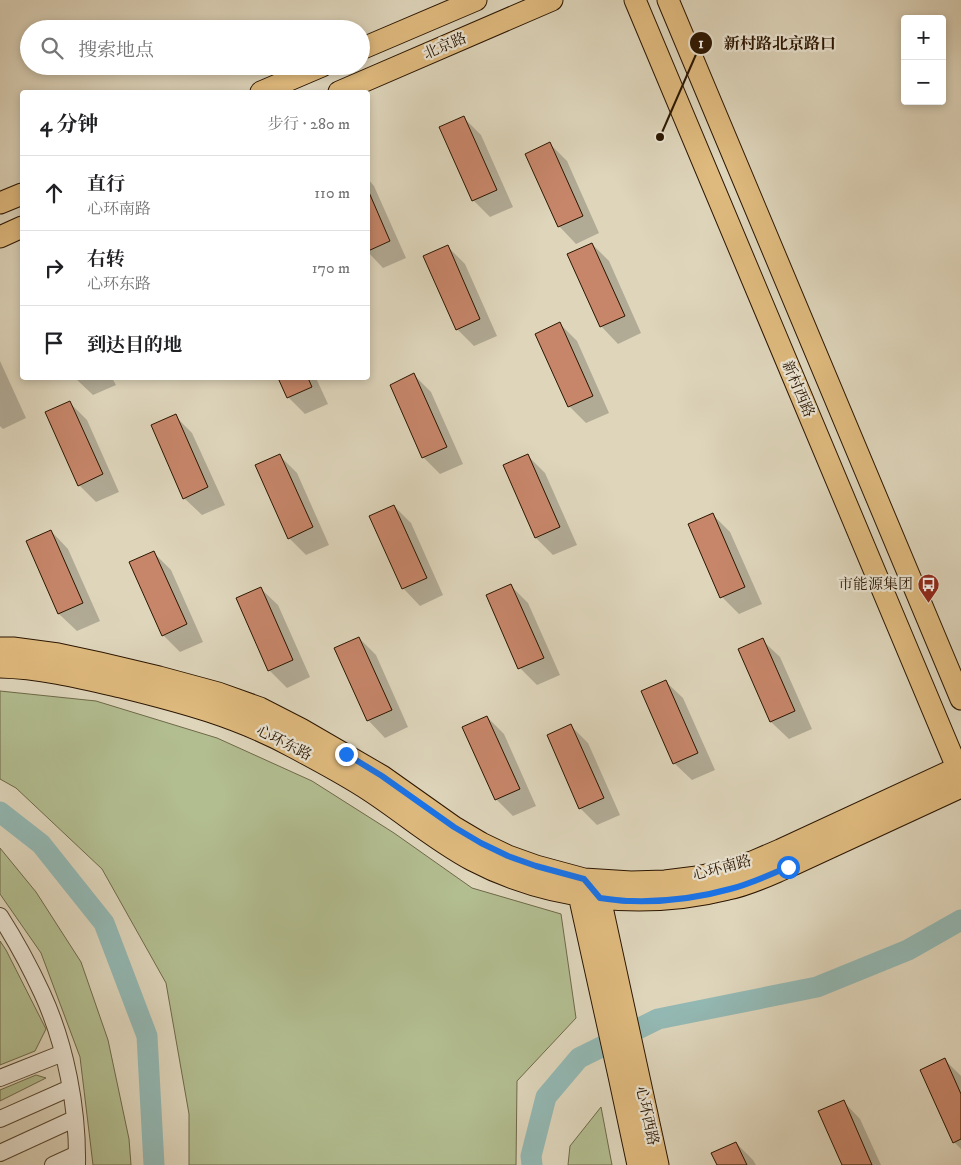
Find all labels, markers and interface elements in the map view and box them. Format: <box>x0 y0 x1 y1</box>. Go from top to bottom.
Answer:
map controls <box>901 15 946 105</box>
button: + <box>901 15 946 60</box>
search box <box>20 20 370 75</box>
street label: 北京路 <box>421 28 469 64</box>
callout: 新村路北京路口 <box>689 28 846 59</box>
icon: search <box>38 34 66 62</box>
text: 1 <box>698 34 704 53</box>
text: 新村路北京路口 <box>724 34 836 54</box>
text: 搜索地点 <box>78 39 154 62</box>
button: − <box>901 60 946 105</box>
text: 4 分钟 <box>40 112 99 138</box>
text: 步行 · 280 m <box>267 114 350 134</box>
text: 直行 <box>87 173 125 196</box>
icon: ahead <box>40 179 68 207</box>
text: 110 m <box>314 183 350 203</box>
text: 心环南路 <box>87 199 151 219</box>
text: 右转 <box>87 248 125 271</box>
icon: right <box>40 254 68 282</box>
text: 170 m <box>312 258 350 278</box>
text: 心环东路 <box>87 274 151 294</box>
icon: arrive <box>40 329 68 357</box>
text: 到达目的地 <box>87 334 182 357</box>
street label: 新村西路 <box>778 358 818 420</box>
bus stop icon: 市能源集团 <box>917 572 941 603</box>
place label: 市能源集团 <box>838 575 913 594</box>
street label: 心环东路 <box>253 721 315 765</box>
route end <box>335 743 358 766</box>
street label: 心环南路 <box>691 851 753 885</box>
route start <box>777 856 800 879</box>
street label: 心环西路 <box>631 1085 663 1147</box>

